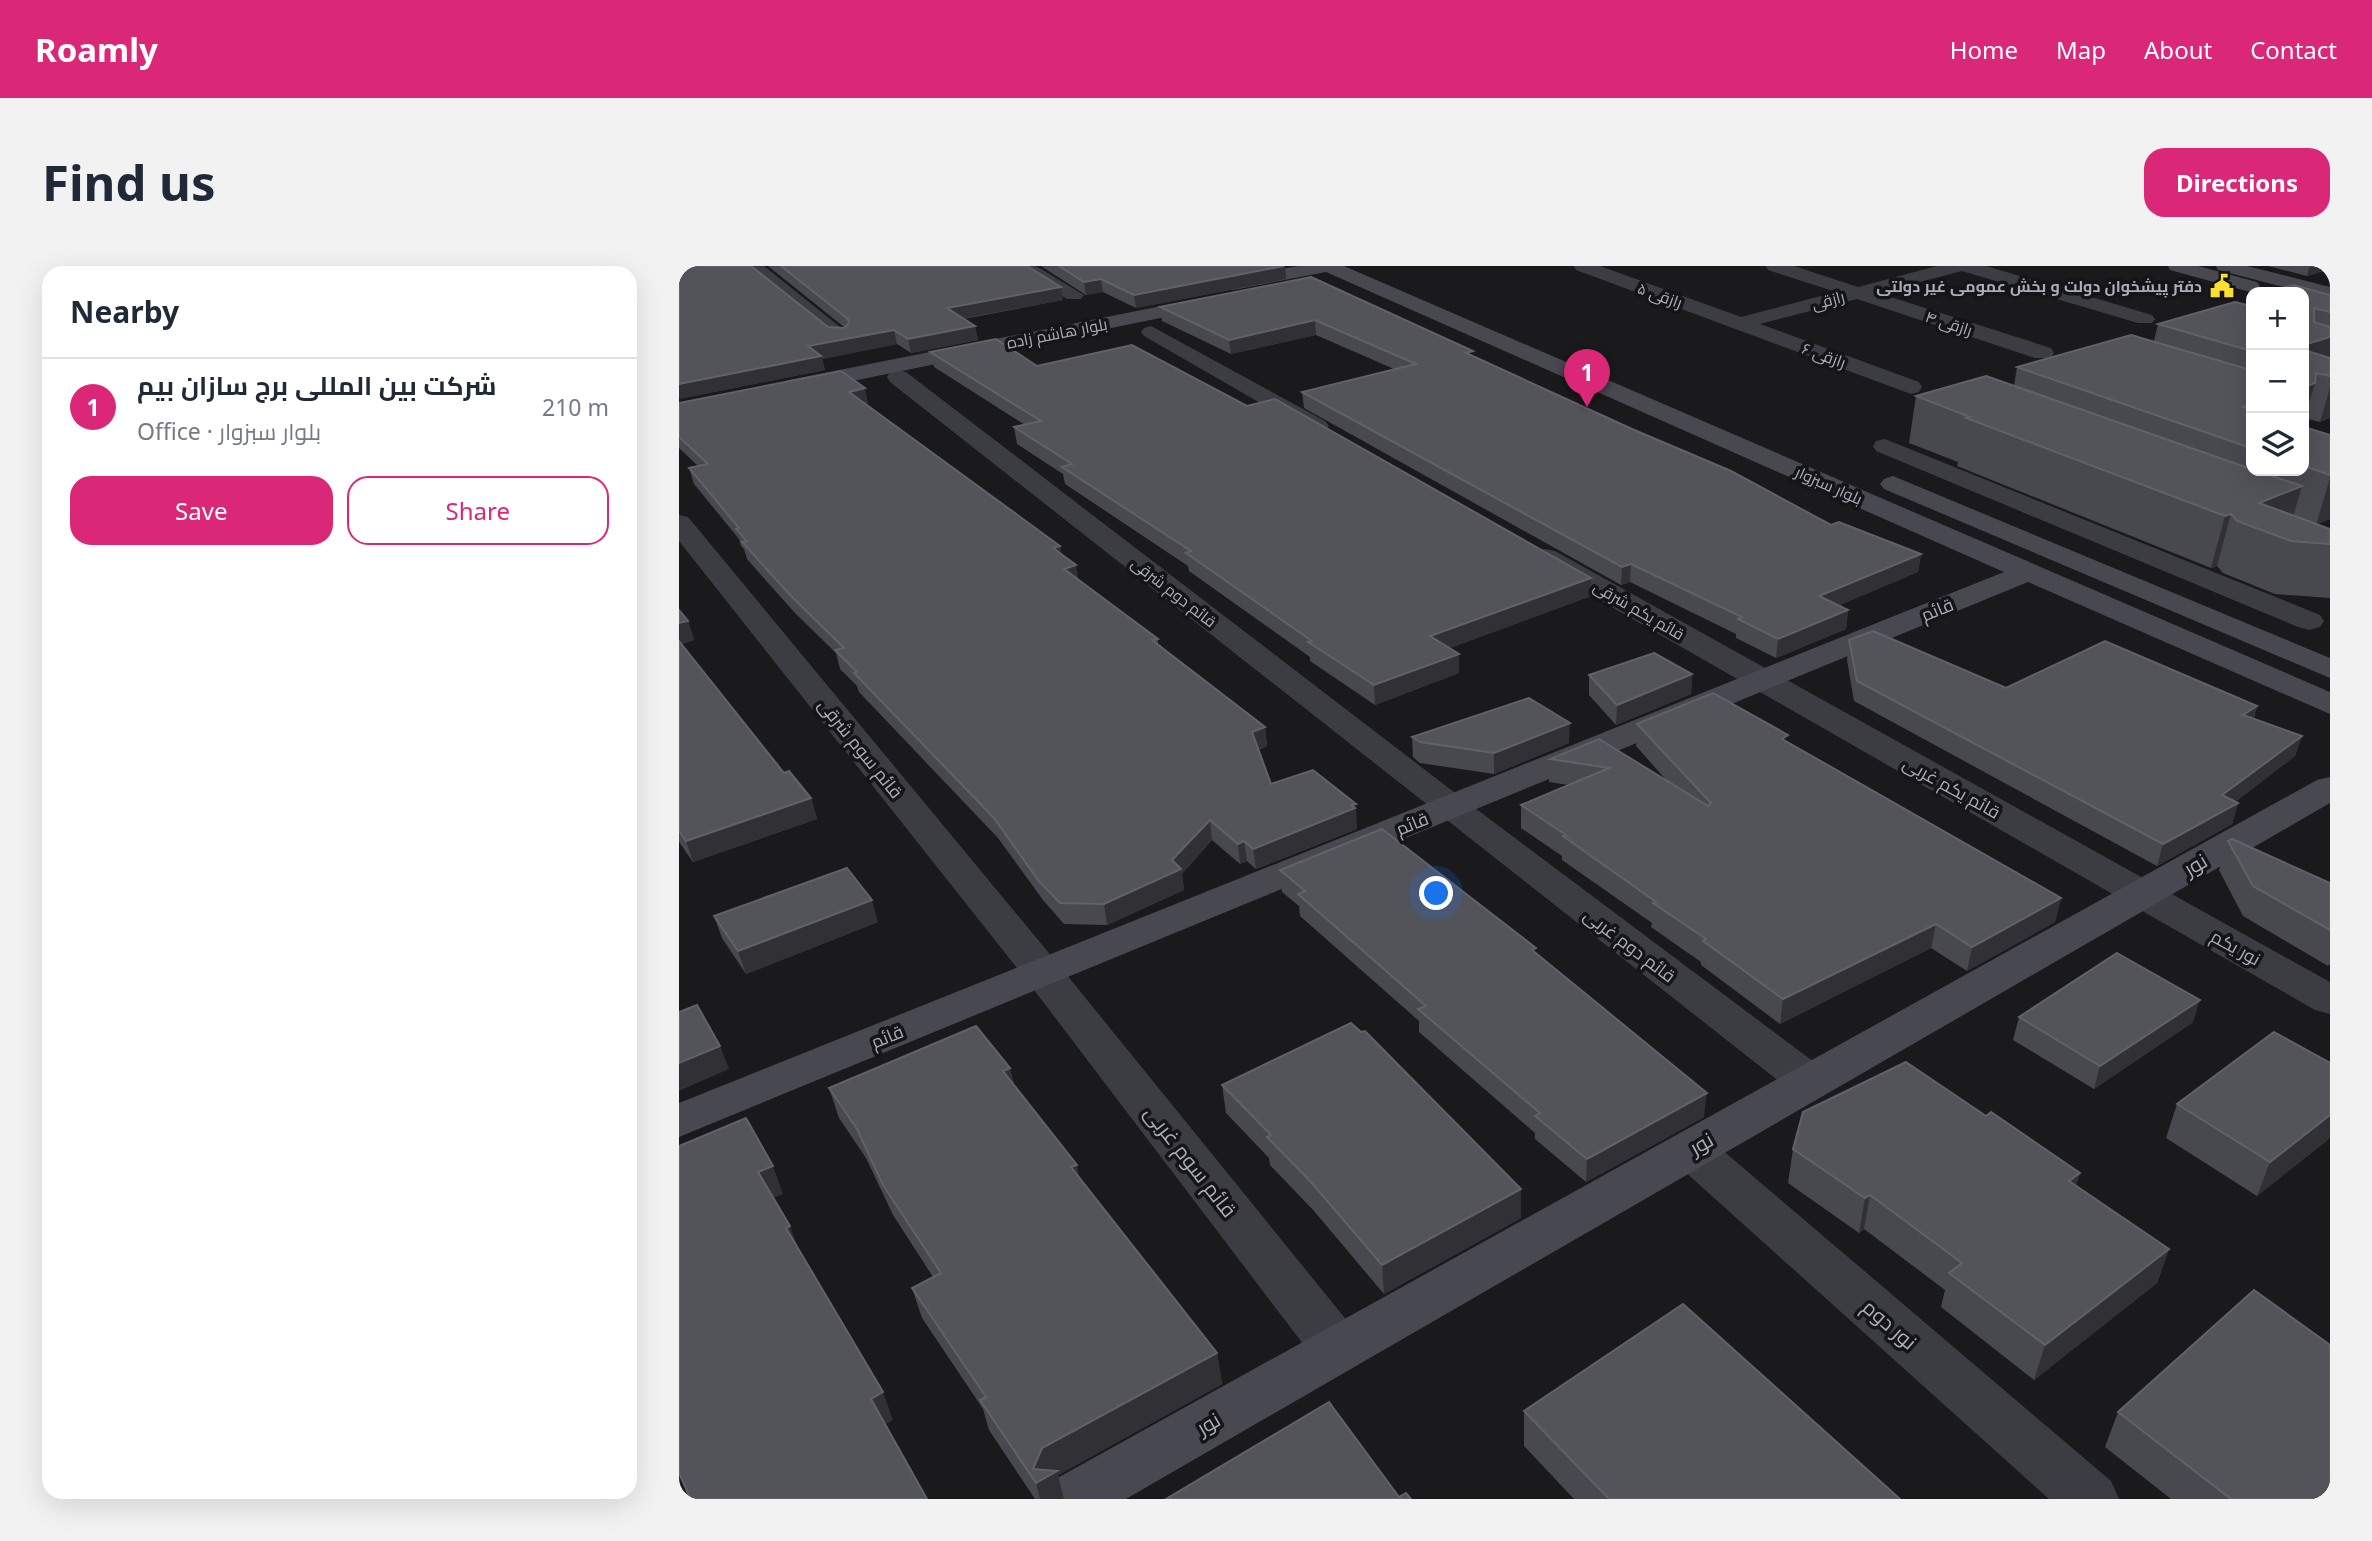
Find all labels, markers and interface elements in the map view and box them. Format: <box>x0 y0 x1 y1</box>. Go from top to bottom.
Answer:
text: Roamly <box>35 27 158 72</box>
text: Home <box>1950 33 2018 66</box>
text: Map <box>2056 33 2106 66</box>
text: About <box>2144 33 2212 66</box>
text: Contact <box>2250 33 2337 66</box>
button: Directions <box>2144 148 2330 217</box>
text: Find us <box>42 149 216 215</box>
public building icon: دفتر پیشخوان دولت و بخش عمومی غیر دولتی <box>2208 272 2236 300</box>
place label: دفتر پیشخوان دولت و بخش عمومی غیر دولتی <box>1876 275 2202 298</box>
street label: رازقی ۵ <box>1634 277 1686 313</box>
street label: رازقی <box>1809 285 1847 315</box>
map controls <box>2246 287 2309 476</box>
button: + <box>2246 287 2309 350</box>
text: Nearby <box>70 291 179 332</box>
street label: رازقی ۴ <box>1923 305 1975 341</box>
street label: بلوار هاشم زاده <box>1005 312 1109 355</box>
street label: رازقی ۶ <box>1799 337 1849 373</box>
pin: 1 <box>1564 349 1610 407</box>
button: − <box>2246 350 2309 413</box>
text: شرکت بین المللی برج سازان بیم <box>137 367 496 403</box>
text: 1 <box>86 391 100 423</box>
text: 210 m <box>542 391 609 423</box>
button: layers <box>2246 413 2309 476</box>
text: Office · بلوار سبزوار <box>137 415 321 447</box>
street label: بلوار سبزوار <box>1791 460 1866 510</box>
button: Save <box>70 476 333 545</box>
button: Share <box>347 476 609 545</box>
street label: قائم دوم شرقی <box>1126 552 1221 633</box>
street label: قائم یکم شرقی <box>1589 575 1688 646</box>
street label: قائم <box>1917 592 1957 627</box>
street label: قائم سوم شرقی <box>812 693 909 804</box>
street label: قائم یکم غربی <box>1899 750 2005 824</box>
street label: قائم <box>1392 806 1432 841</box>
street label: نور <box>2177 846 2212 882</box>
your location <box>1419 876 1453 910</box>
street label: قائم دوم غربی <box>1579 903 1681 988</box>
street label: نور یکم <box>2206 924 2265 971</box>
street label: قائم <box>867 1019 907 1054</box>
street label: قائم سوم غربی <box>1138 1099 1244 1223</box>
street label: نور <box>1683 1125 1718 1161</box>
street label: نور دوم <box>1856 1293 1923 1356</box>
street label: نور <box>1190 1405 1225 1441</box>

